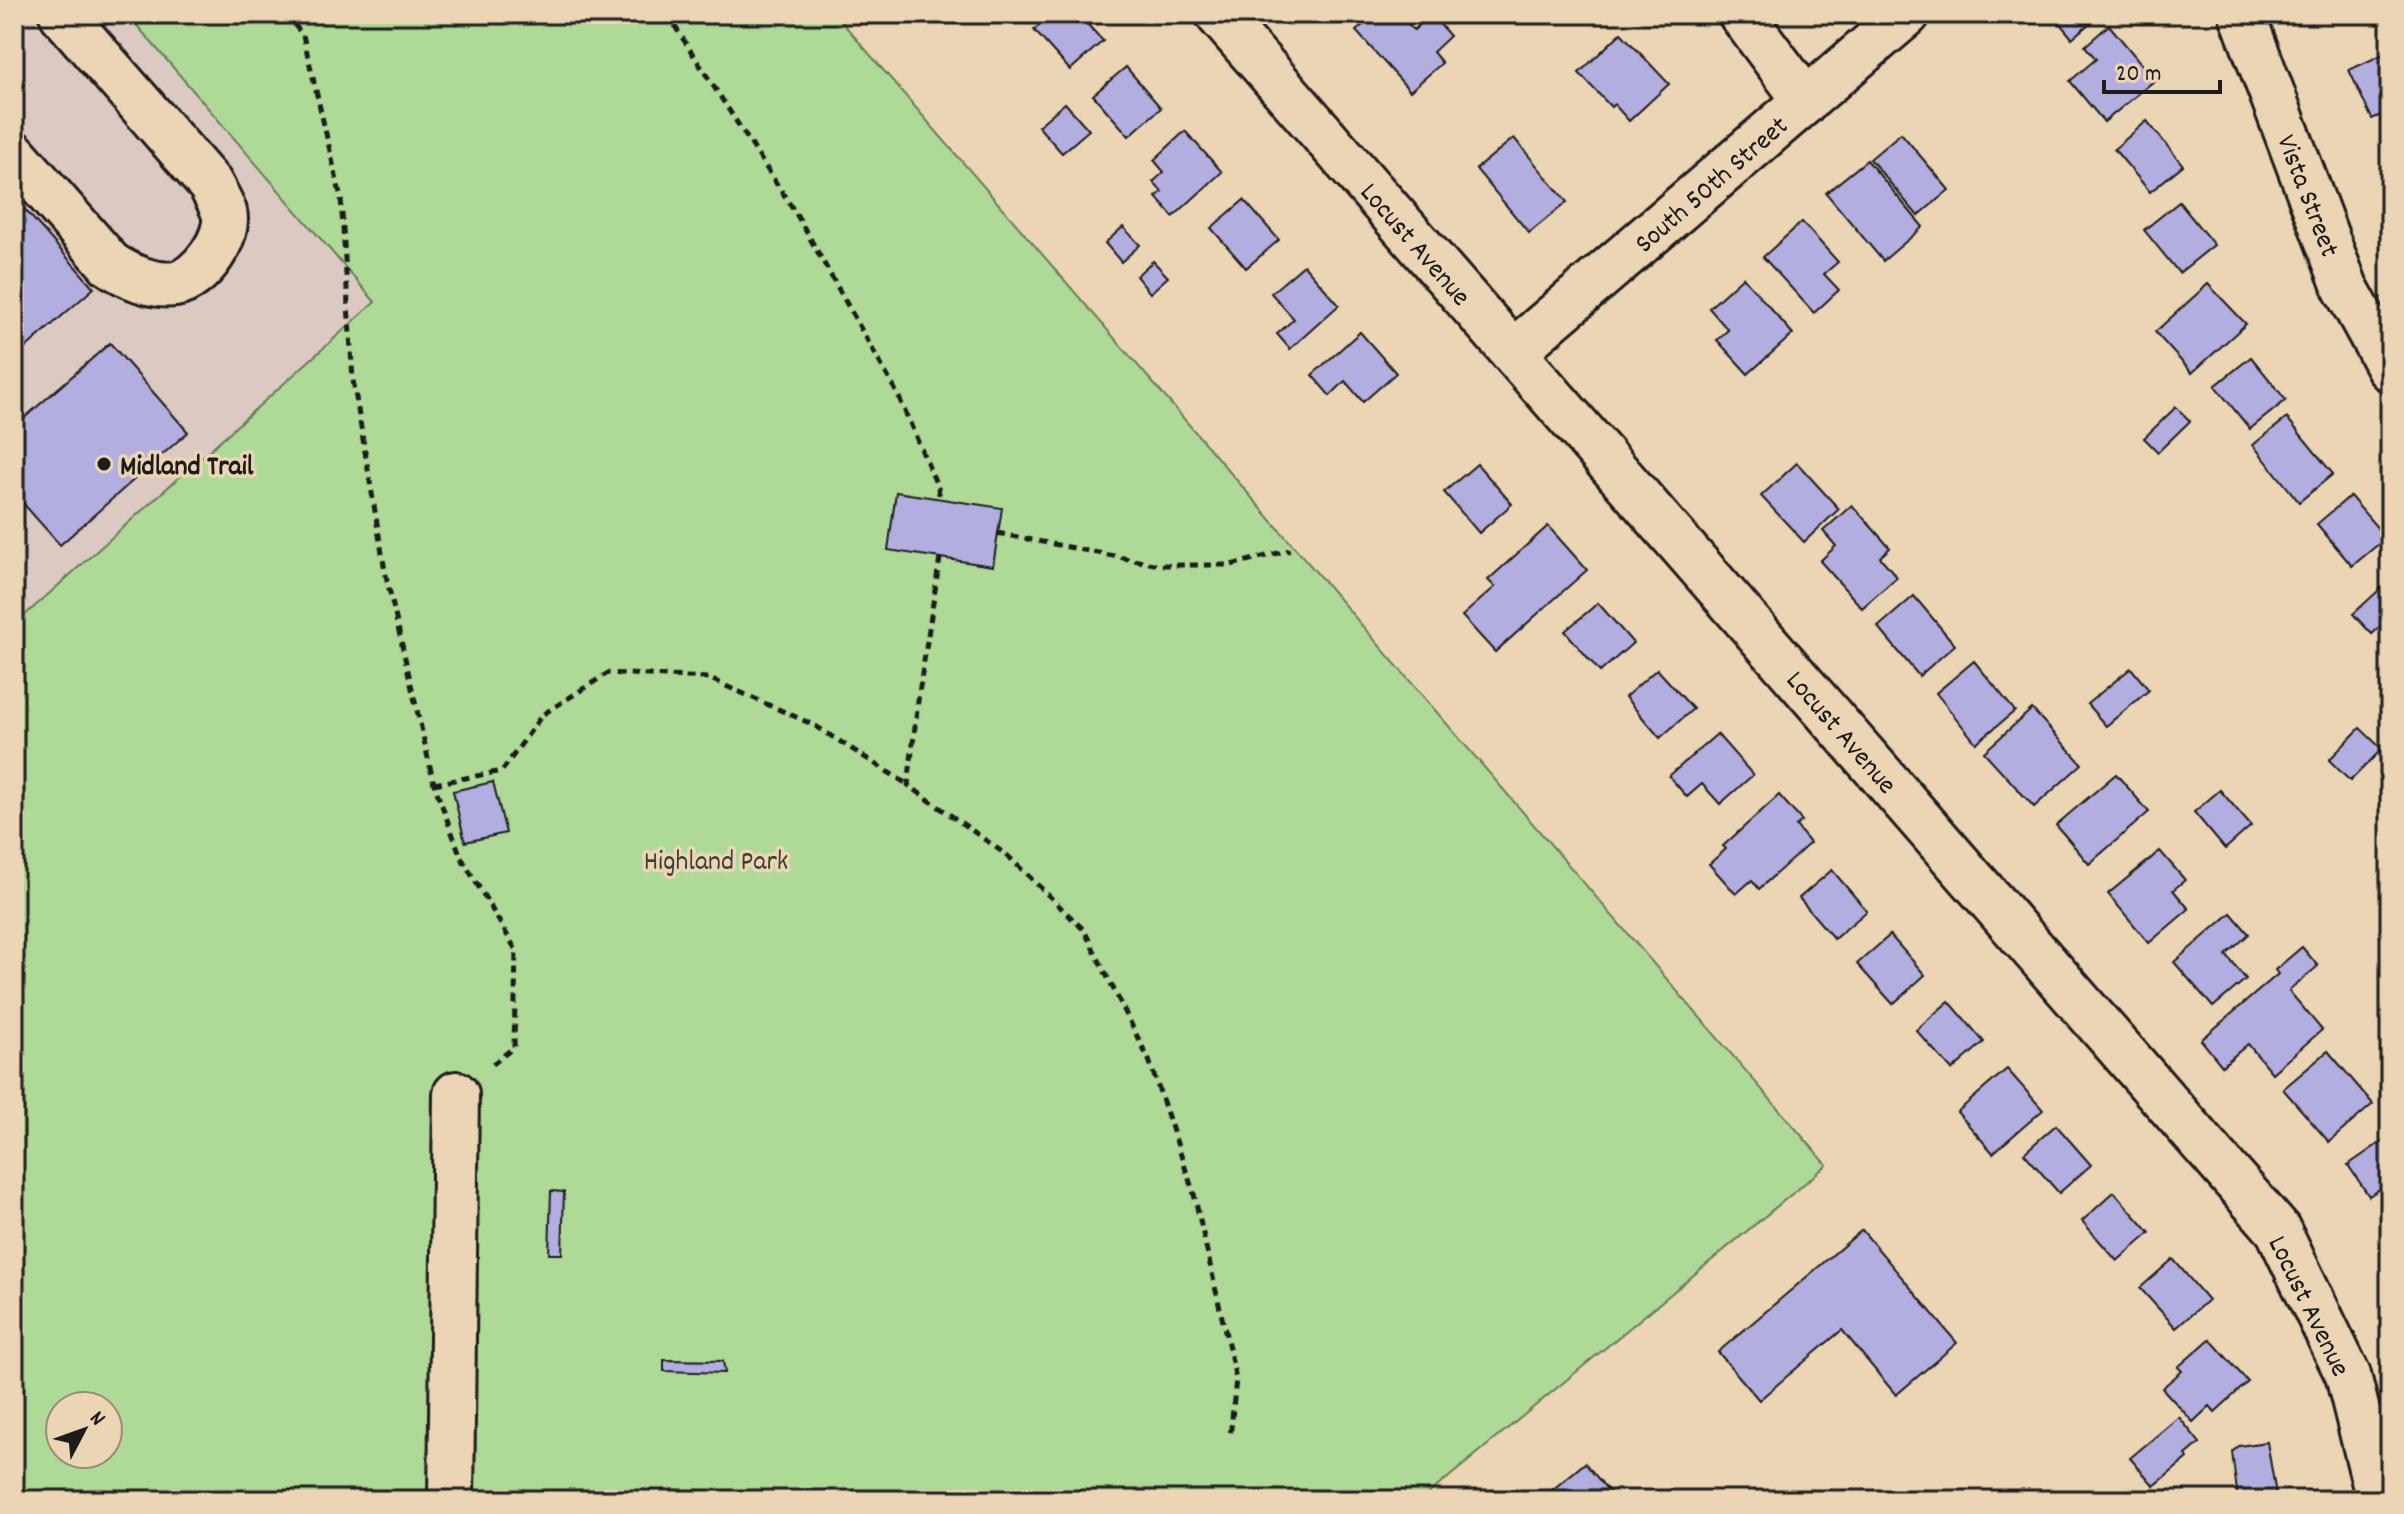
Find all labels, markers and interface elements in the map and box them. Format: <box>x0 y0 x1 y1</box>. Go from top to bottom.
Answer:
scale bar <box>2104 44 2220 94</box>
text: 20 m <box>2116 58 2162 92</box>
street label: South 50th Street <box>1628 109 1799 265</box>
street label: Vista Street <box>2264 130 2347 264</box>
street label: Locust Avenue <box>1348 176 1478 317</box>
place label: Midland Trail <box>120 449 254 489</box>
marker: Midland Trail <box>95 455 113 473</box>
street label: Locust Avenue <box>1774 664 1904 805</box>
park label: Highland Park <box>644 844 788 884</box>
street label: Locust Avenue <box>2255 1230 2358 1384</box>
north arrow <box>44 1390 124 1470</box>
text: N <box>81 1405 112 1434</box>

